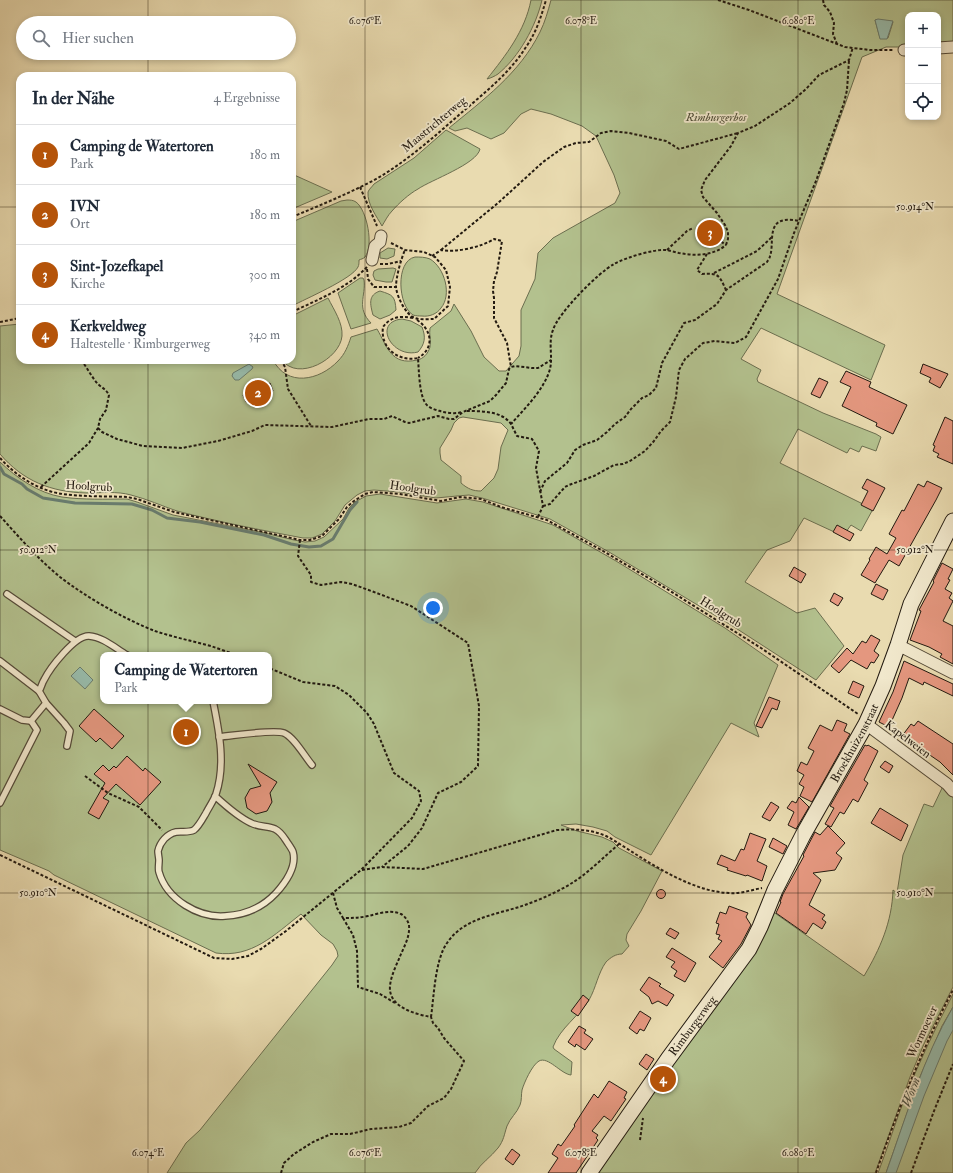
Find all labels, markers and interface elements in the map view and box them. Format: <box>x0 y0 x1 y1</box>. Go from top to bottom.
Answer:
map controls <box>905 12 941 120</box>
button: + <box>905 12 941 48</box>
text: 6.076°E <box>349 15 381 27</box>
text: 6.078°E <box>565 15 597 27</box>
text: 6.080°E <box>782 15 814 27</box>
search box <box>16 16 296 60</box>
icon: search <box>30 27 52 49</box>
text: Hier suchen <box>62 29 134 48</box>
button: − <box>905 48 941 84</box>
button: locate <box>905 84 941 120</box>
text: In der Nähe <box>32 88 114 109</box>
text: 4 Ergebnisse <box>213 90 280 106</box>
street label: Maastrichterweg <box>399 92 471 156</box>
park label: Rimburgerbos <box>685 110 747 125</box>
text: Camping de Watertoren <box>70 137 214 156</box>
text: 1 <box>43 147 47 163</box>
text: 180 m <box>250 147 280 163</box>
text: Park <box>70 156 94 172</box>
text: IVN <box>70 197 100 216</box>
text: 50.914°N <box>896 201 934 213</box>
text: 2 <box>42 207 48 223</box>
text: 180 m <box>250 207 280 223</box>
text: Ort <box>70 216 90 232</box>
pin: 3 <box>697 218 723 248</box>
text: Sint-Jozefkapel <box>70 257 163 276</box>
text: 3 <box>43 267 48 283</box>
text: 300 m <box>249 267 280 283</box>
text: Kirche <box>70 276 105 292</box>
text: Kerkveldweg <box>70 317 146 336</box>
text: 4 <box>41 327 49 343</box>
text: 340 m <box>249 327 280 343</box>
text: Haltestelle · Rimburgerweg <box>70 336 210 352</box>
pin: 2 <box>245 378 271 408</box>
street label: Hoolgrub <box>65 478 113 495</box>
street label: Hoolgrub <box>389 478 437 499</box>
text: 50.912°N <box>19 544 57 556</box>
text: 50.912°N <box>896 544 934 556</box>
street label: Hoolgrub <box>697 594 745 631</box>
your location <box>423 598 443 618</box>
popup <box>100 652 272 704</box>
text: Camping de Watertoren <box>114 661 258 680</box>
text: Park <box>114 680 138 696</box>
street label: Broekhuizenstraat <box>827 701 882 785</box>
pin: 1 <box>173 717 199 747</box>
street label: Kapelweien <box>882 717 934 762</box>
text: 50.910°N <box>19 887 57 899</box>
text: 50.910°N <box>896 887 934 899</box>
street label: Rimburgerweg <box>666 992 721 1059</box>
street label: Wormoever <box>903 1003 941 1062</box>
pin: 4 <box>650 1064 676 1094</box>
water label: Worm <box>898 1075 924 1109</box>
text: 6.074°E <box>132 1147 164 1159</box>
text: 6.076°E <box>349 1147 381 1159</box>
text: 6.078°E <box>565 1147 597 1159</box>
text: 6.080°E <box>782 1147 814 1159</box>

